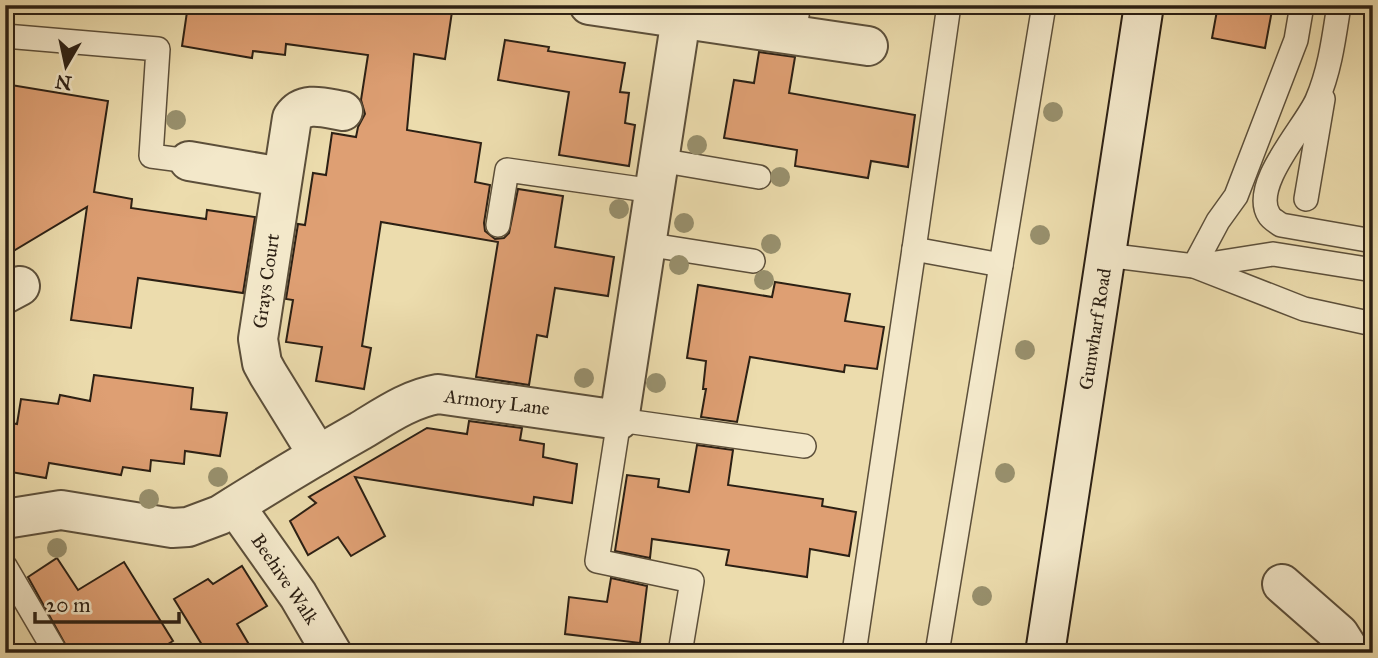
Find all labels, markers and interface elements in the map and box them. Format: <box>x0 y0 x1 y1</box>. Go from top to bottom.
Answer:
north arrow <box>32 32 102 102</box>
text: N <box>54 70 73 95</box>
street label: Grays Court <box>248 232 284 330</box>
street label: Gunwharf Road <box>1074 266 1116 392</box>
street label: Armory Lane <box>442 384 551 420</box>
street label: Beehive Walk <box>246 529 324 629</box>
scale bar <box>35 581 178 625</box>
text: 20 m <box>46 592 91 618</box>

